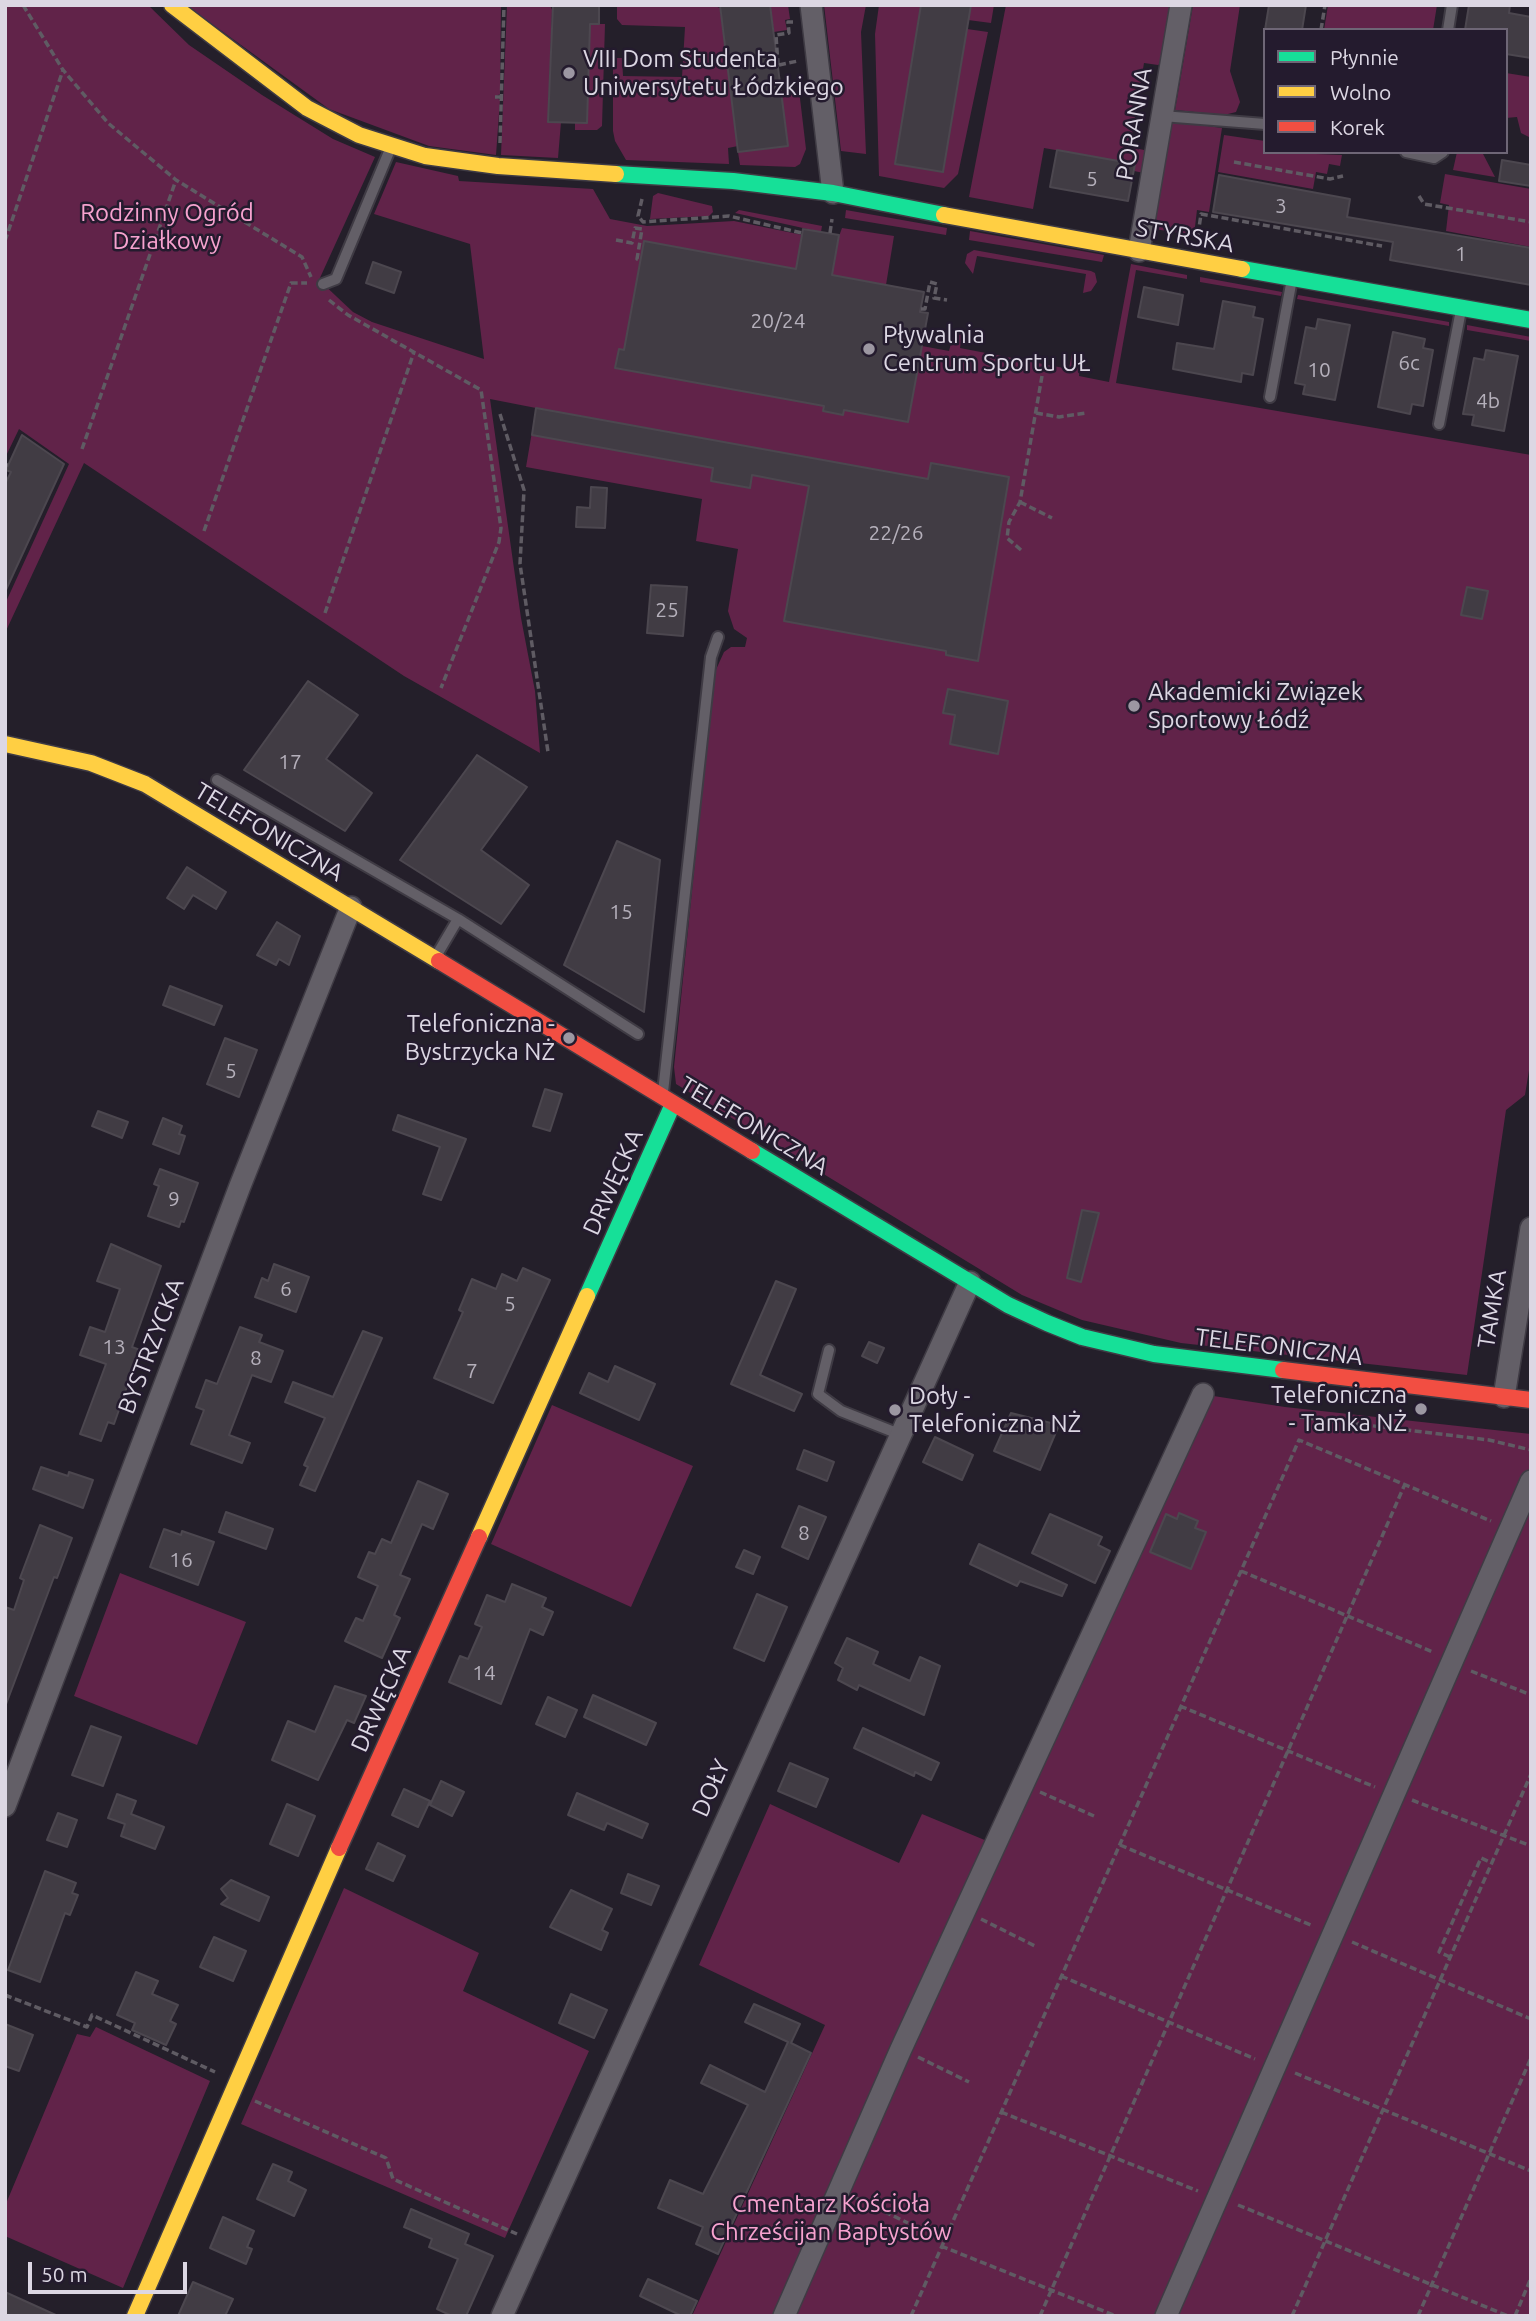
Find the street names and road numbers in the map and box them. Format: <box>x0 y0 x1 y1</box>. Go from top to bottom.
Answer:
street label: PORANNA <box>1110 65 1158 183</box>
street label: STYRSKA <box>1134 213 1236 259</box>
street label: TELEFONICZNA <box>189 776 349 888</box>
street label: TELEFONICZNA <box>674 1070 834 1182</box>
street label: DRWĘCKA <box>577 1125 649 1239</box>
street label: TAMKA <box>1472 1267 1512 1351</box>
street label: BYSTRZYCKA <box>112 1274 190 1418</box>
street label: TELEFONICZNA <box>1194 1322 1364 1372</box>
street label: DRWĘCKA <box>345 1642 417 1756</box>
street label: DOŁY <box>686 1755 736 1821</box>

